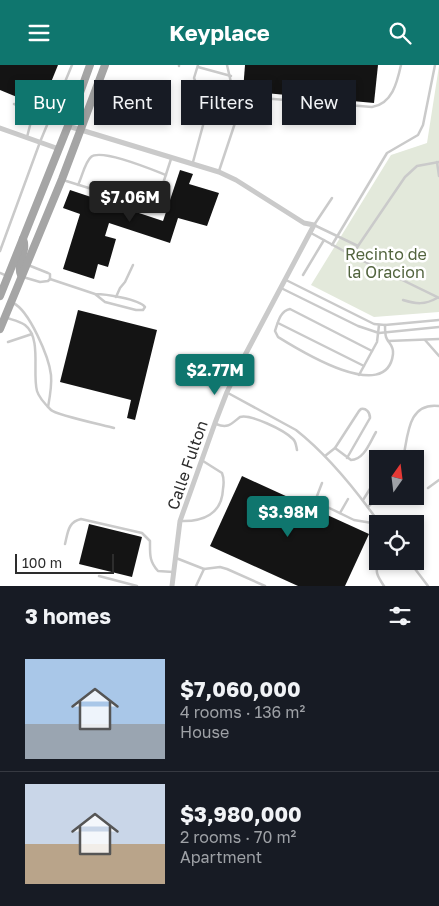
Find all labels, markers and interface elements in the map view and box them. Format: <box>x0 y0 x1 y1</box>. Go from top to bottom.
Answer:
icon: menu <box>25 19 53 47</box>
text: Keyplace <box>169 19 270 46</box>
icon: search <box>386 19 414 47</box>
chip: Buy <box>15 80 84 125</box>
chip: Rent <box>94 80 171 125</box>
chip: Filters <box>181 80 272 125</box>
chip: New <box>282 80 356 125</box>
pin: $7.06M <box>89 181 171 223</box>
text: $7.06M <box>100 187 160 207</box>
park label: Recinto de la Oracion <box>345 244 427 282</box>
pin: $2.77M <box>174 353 256 396</box>
text: $2.77M <box>186 360 244 380</box>
street label: Calle Fulton <box>162 418 212 512</box>
north arrow <box>369 450 424 505</box>
map controls <box>369 450 424 570</box>
pin: $3.98M <box>247 495 329 538</box>
text: $3.98M <box>258 502 318 522</box>
button: locate <box>369 515 424 570</box>
scale bar <box>15 551 114 574</box>
text: 100 m <box>22 554 62 571</box>
icon: filters <box>386 602 414 630</box>
text: 3 homes <box>25 603 111 629</box>
text: $7,060,000 <box>180 676 301 702</box>
icon: home <box>65 679 125 739</box>
text: 4 rooms · 136 m² <box>180 702 305 722</box>
text: House <box>180 722 229 742</box>
text: $3,980,000 <box>180 801 302 827</box>
icon: home <box>65 804 125 864</box>
text: 2 rooms · 70 m² <box>180 827 296 847</box>
text: Apartment <box>180 847 262 867</box>

